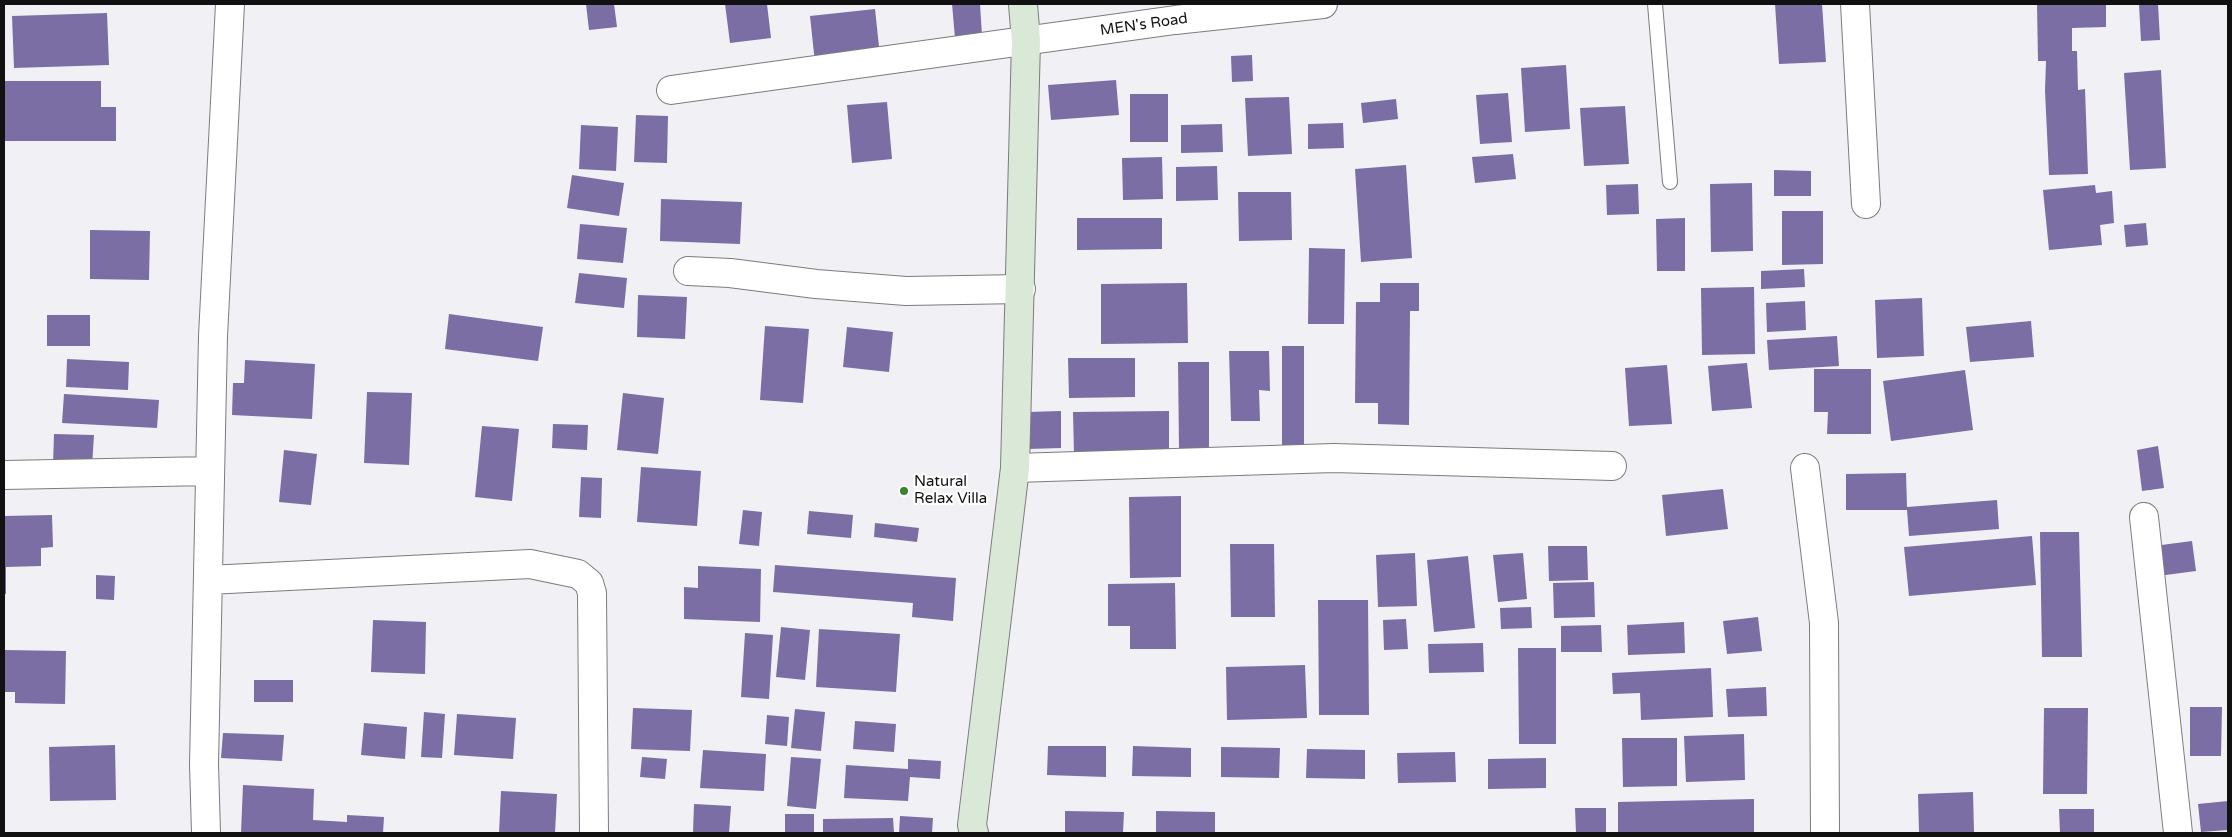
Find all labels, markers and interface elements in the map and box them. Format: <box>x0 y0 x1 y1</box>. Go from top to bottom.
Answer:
street label: MEN's Road <box>1099 10 1189 40</box>
place label: Natural Relax Villa <box>914 473 987 508</box>
marker: Natural Relax Villa <box>898 485 910 497</box>

